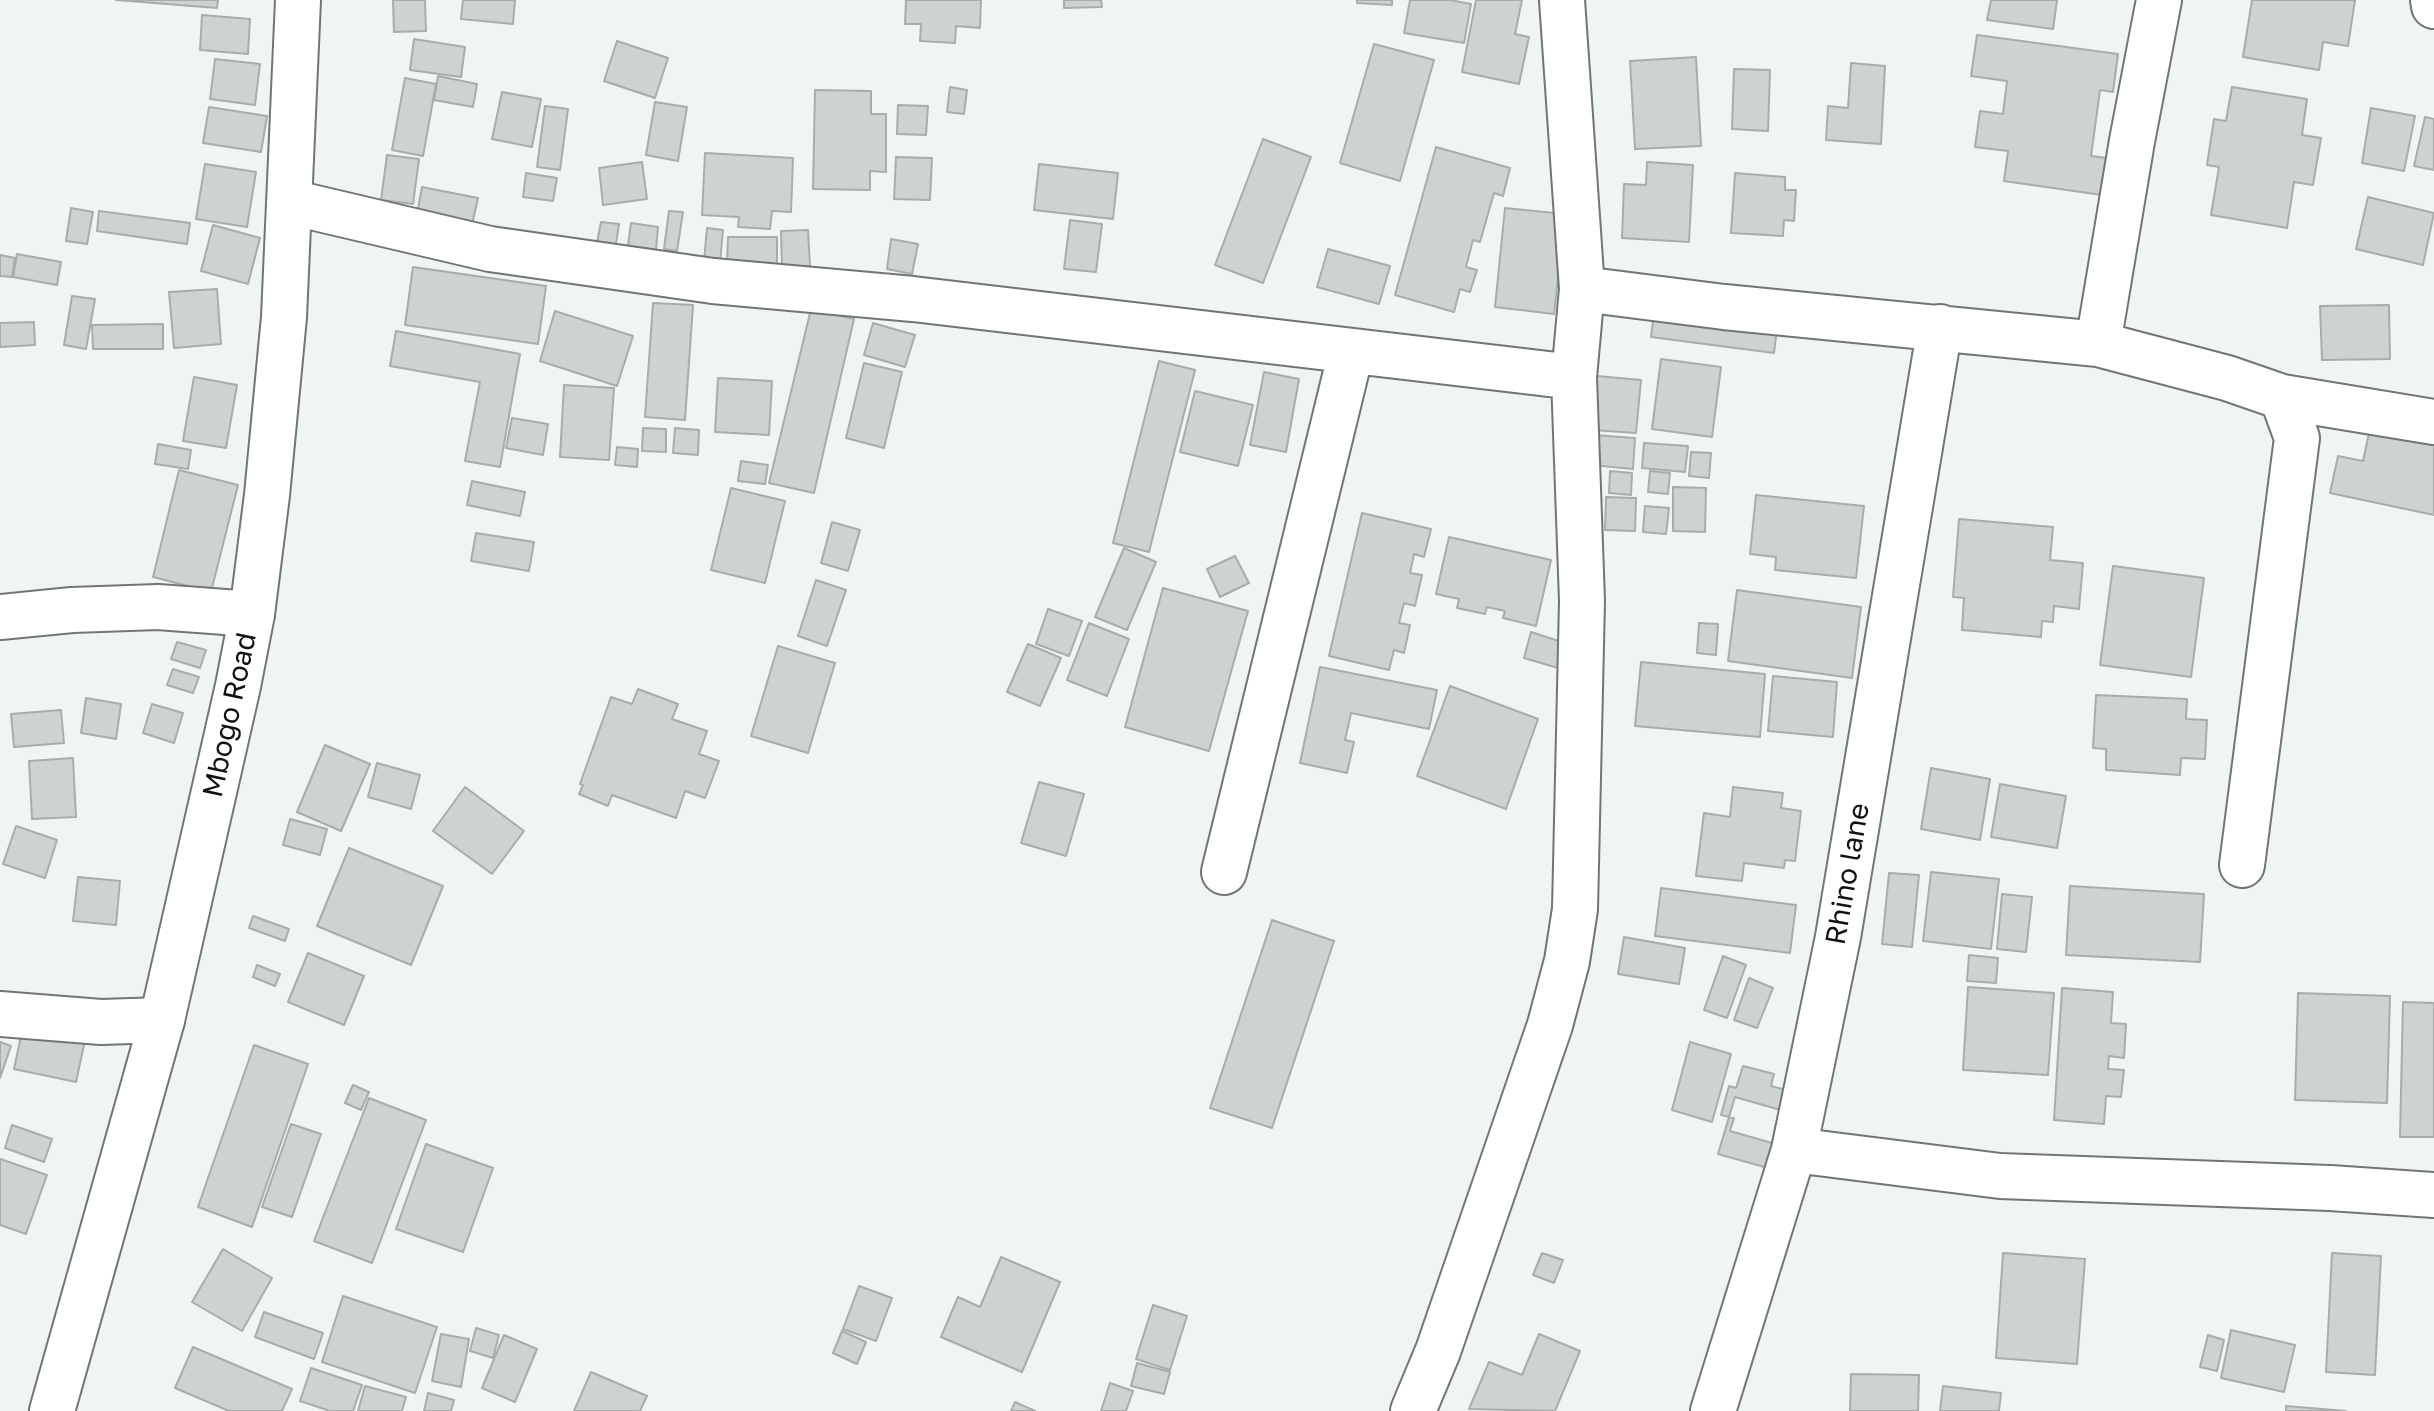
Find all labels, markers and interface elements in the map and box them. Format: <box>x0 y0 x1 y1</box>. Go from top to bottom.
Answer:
street label: Mbogo Road <box>196 629 264 801</box>
street label: Rhino lane <box>1819 801 1877 947</box>

